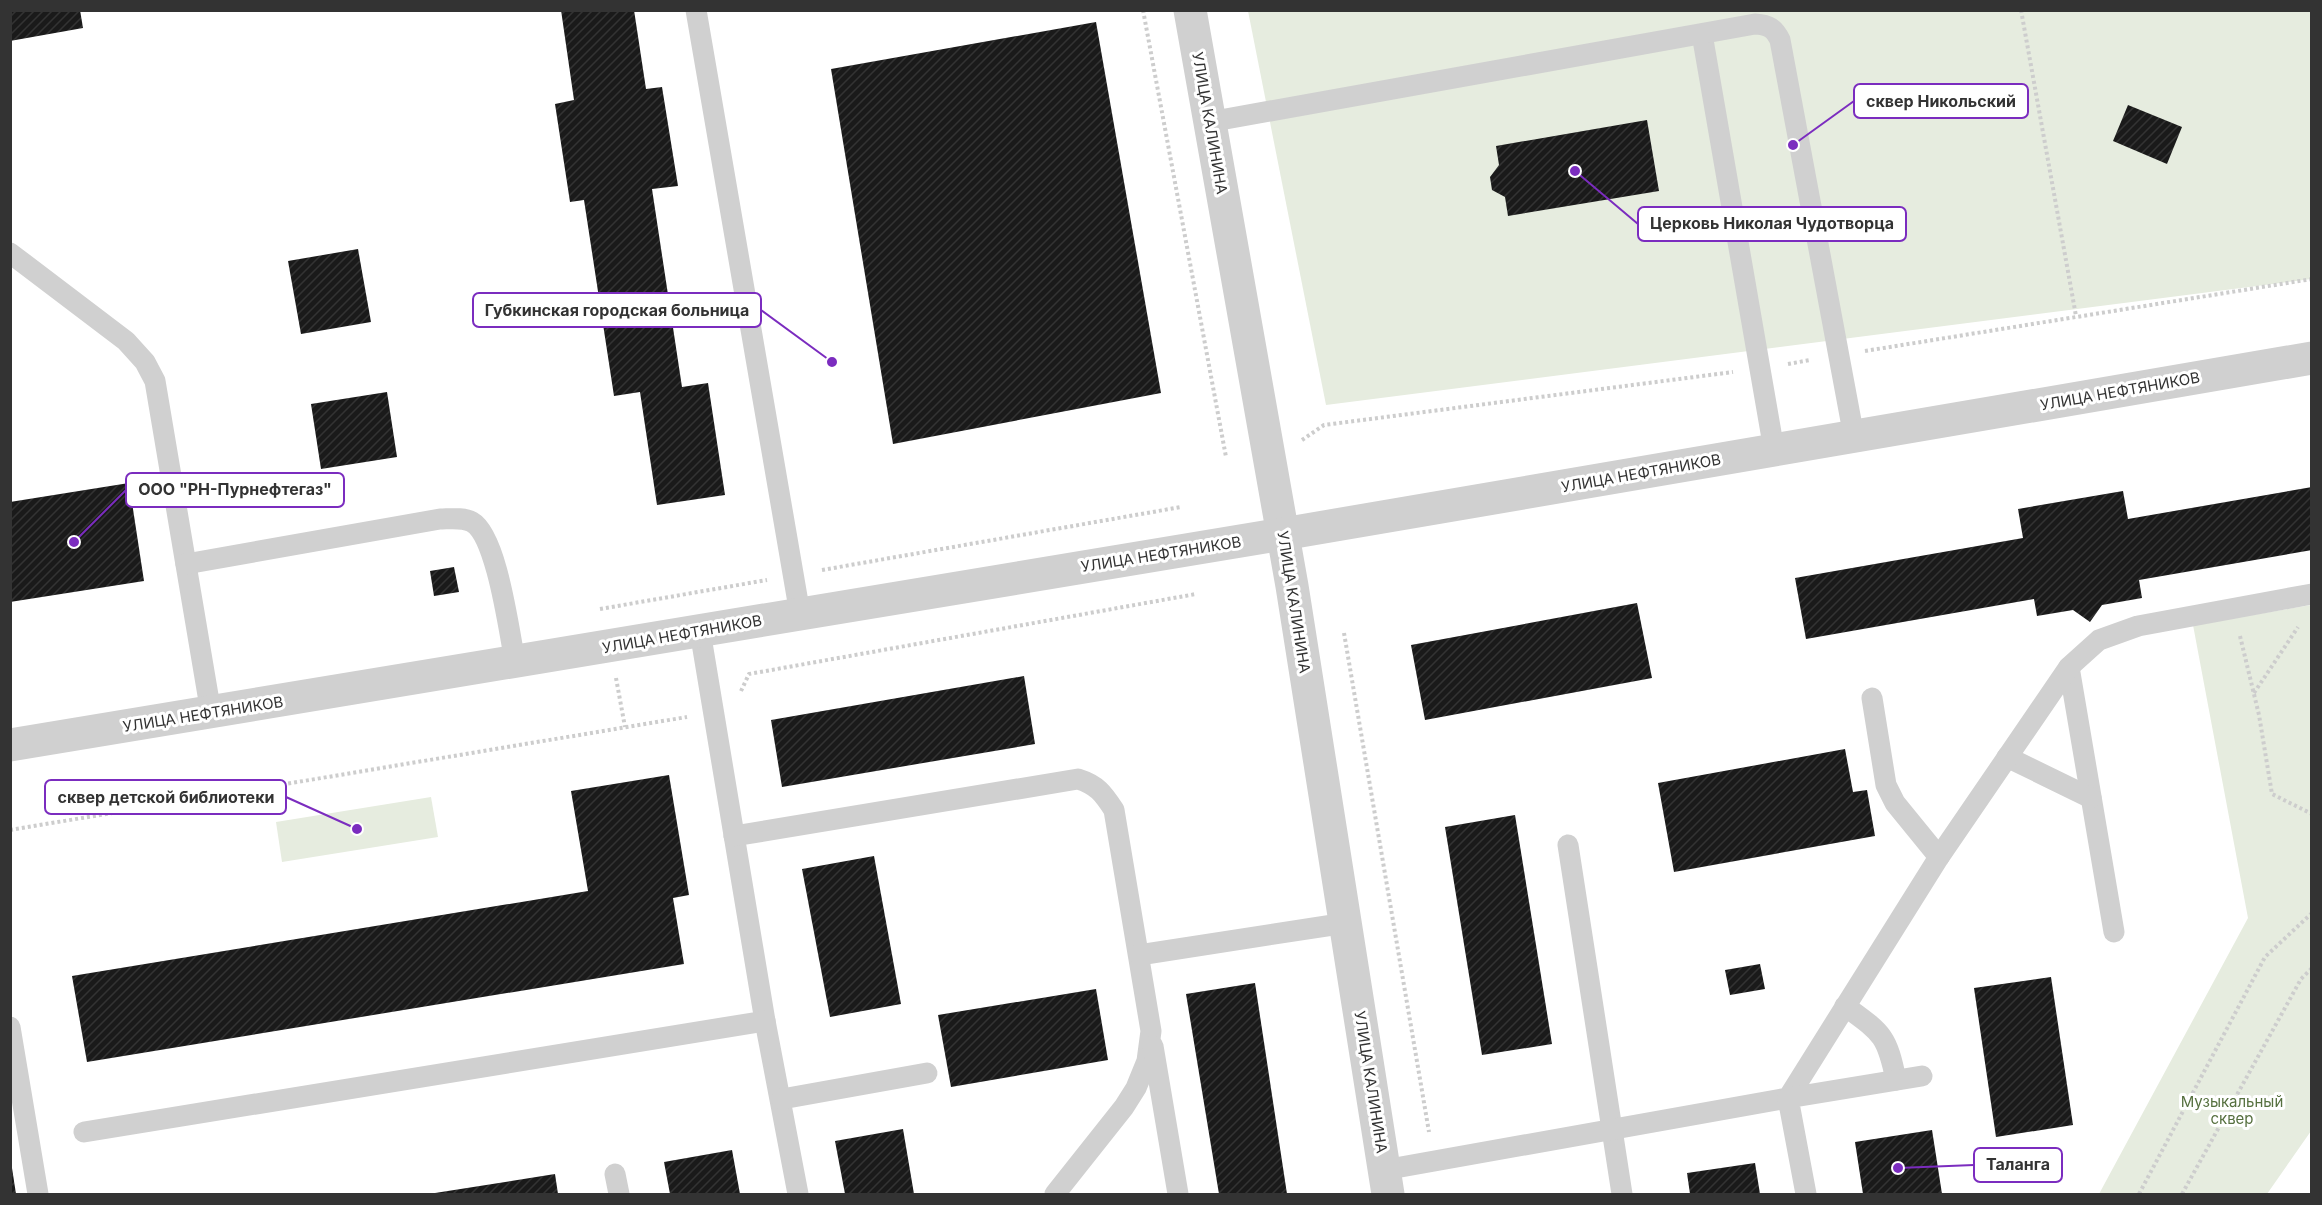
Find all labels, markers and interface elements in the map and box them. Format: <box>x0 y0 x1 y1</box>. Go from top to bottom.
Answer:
street label: УЛИЦА КАЛИНИНА <box>1188 50 1232 196</box>
callout: сквер Никольский <box>1854 84 2028 118</box>
text: сквер Никольский <box>1866 91 2016 111</box>
callout: Церковь Николая Чудотворца <box>1638 207 1906 241</box>
text: Церковь Николая Чудотворца <box>1650 213 1894 233</box>
callout: Губкинская городская больница <box>473 293 761 327</box>
text: Губкинская городская больница <box>485 300 749 320</box>
street label: УЛИЦА НЕФТЯНИКОВ <box>2039 368 2201 414</box>
street label: УЛИЦА НЕФТЯНИКОВ <box>1560 450 1722 496</box>
callout: ООО "РН-Пурнефтегаз" <box>126 473 344 507</box>
text: ООО "РН-Пурнефтегаз" <box>138 479 332 499</box>
street label: УЛИЦА КАЛИНИНА <box>1273 529 1315 675</box>
street label: УЛИЦА НЕФТЯНИКОВ <box>1079 532 1243 576</box>
street label: УЛИЦА НЕФТЯНИКОВ <box>601 611 763 657</box>
street label: УЛИЦА НЕФТЯНИКОВ <box>121 692 285 736</box>
callout: сквер детской библиотеки <box>45 780 286 814</box>
text: сквер детской библиотеки <box>58 787 274 807</box>
street label: УЛИЦА КАЛИНИНА <box>1350 1009 1392 1155</box>
park label: Музыкальный сквер <box>2181 1092 2283 1128</box>
callout: Таланга <box>1974 1148 2062 1182</box>
text: Таланга <box>1986 1154 2050 1174</box>

